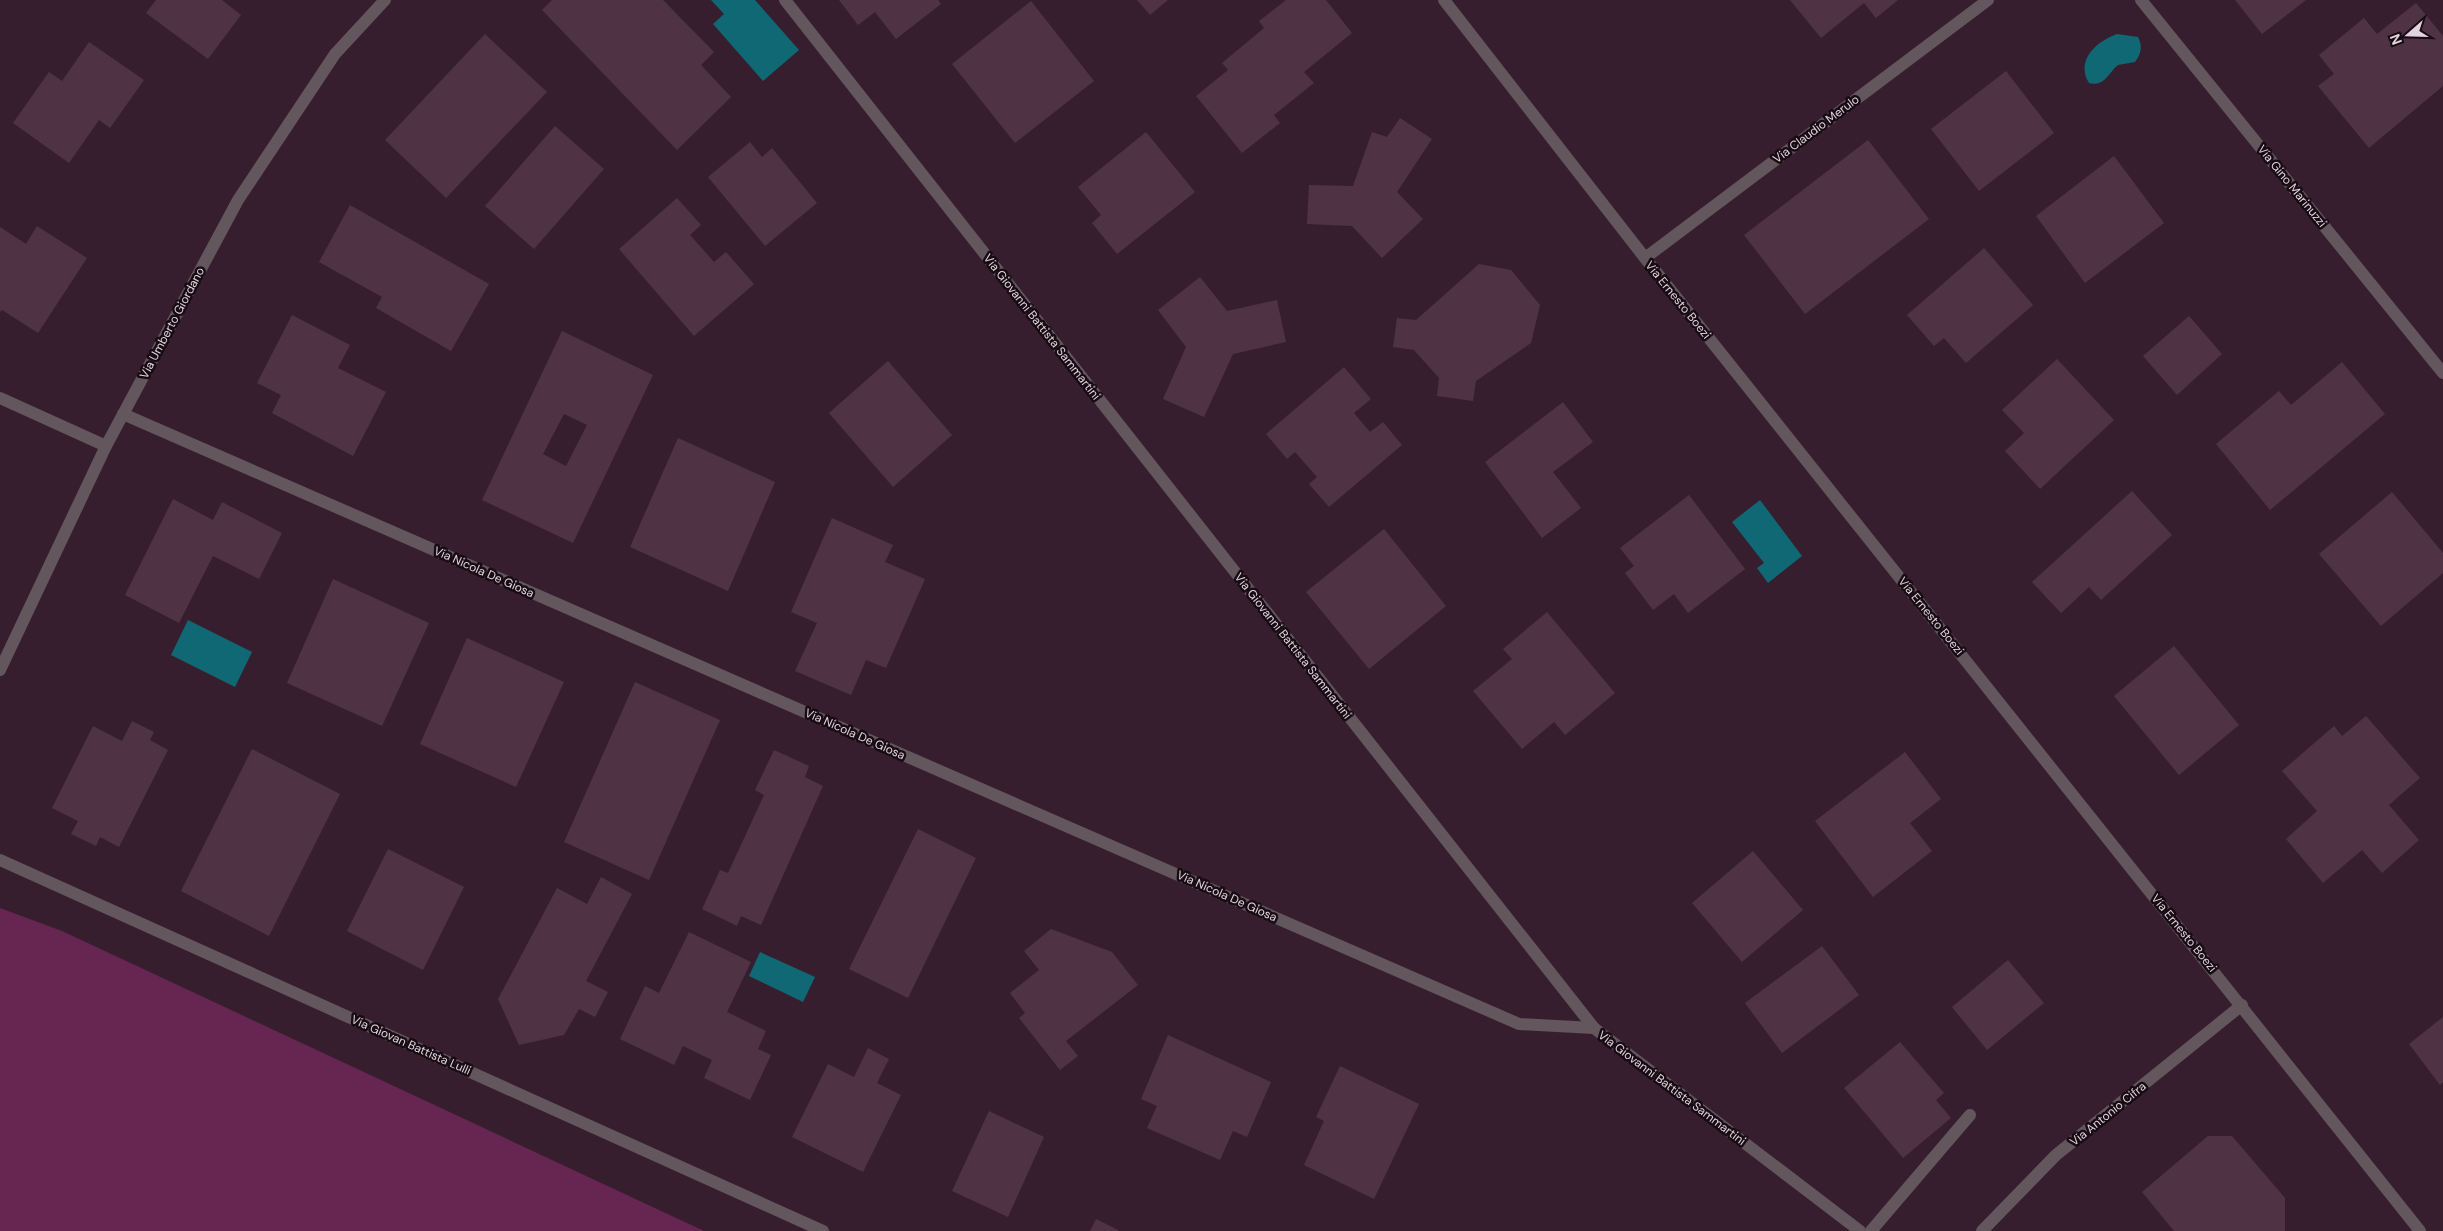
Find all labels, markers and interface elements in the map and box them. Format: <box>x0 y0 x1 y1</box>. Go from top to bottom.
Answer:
north arrow <box>2383 10 2433 60</box>
text: N <box>2386 32 2406 47</box>
street label: Via Claudio Merulo <box>1770 91 1862 167</box>
street label: Via Gino Marinuzzi <box>2254 142 2330 231</box>
street label: Via Giovanni Battista Sammartini <box>980 251 1104 403</box>
street label: Via Ernesto Boezi <box>1642 258 1714 342</box>
street label: Via Umberto Giordano <box>136 264 208 382</box>
street label: Via Nicola De Giosa <box>431 543 537 601</box>
street label: Via Giovanni Battista Sammartini <box>1231 570 1355 722</box>
street label: Via Ernesto Boezi <box>1895 574 1967 658</box>
street label: Via Nicola De Giosa <box>802 705 908 763</box>
street label: Via Nicola De Giosa <box>1174 867 1280 925</box>
street label: Via Ernesto Boezi <box>2148 891 2220 975</box>
street label: Via Giovan Battista Lulli <box>349 1011 474 1079</box>
street label: Via Giovanni Battista Sammartini <box>1595 1027 1749 1149</box>
street label: Via Antonio Cifra <box>2067 1078 2149 1150</box>

